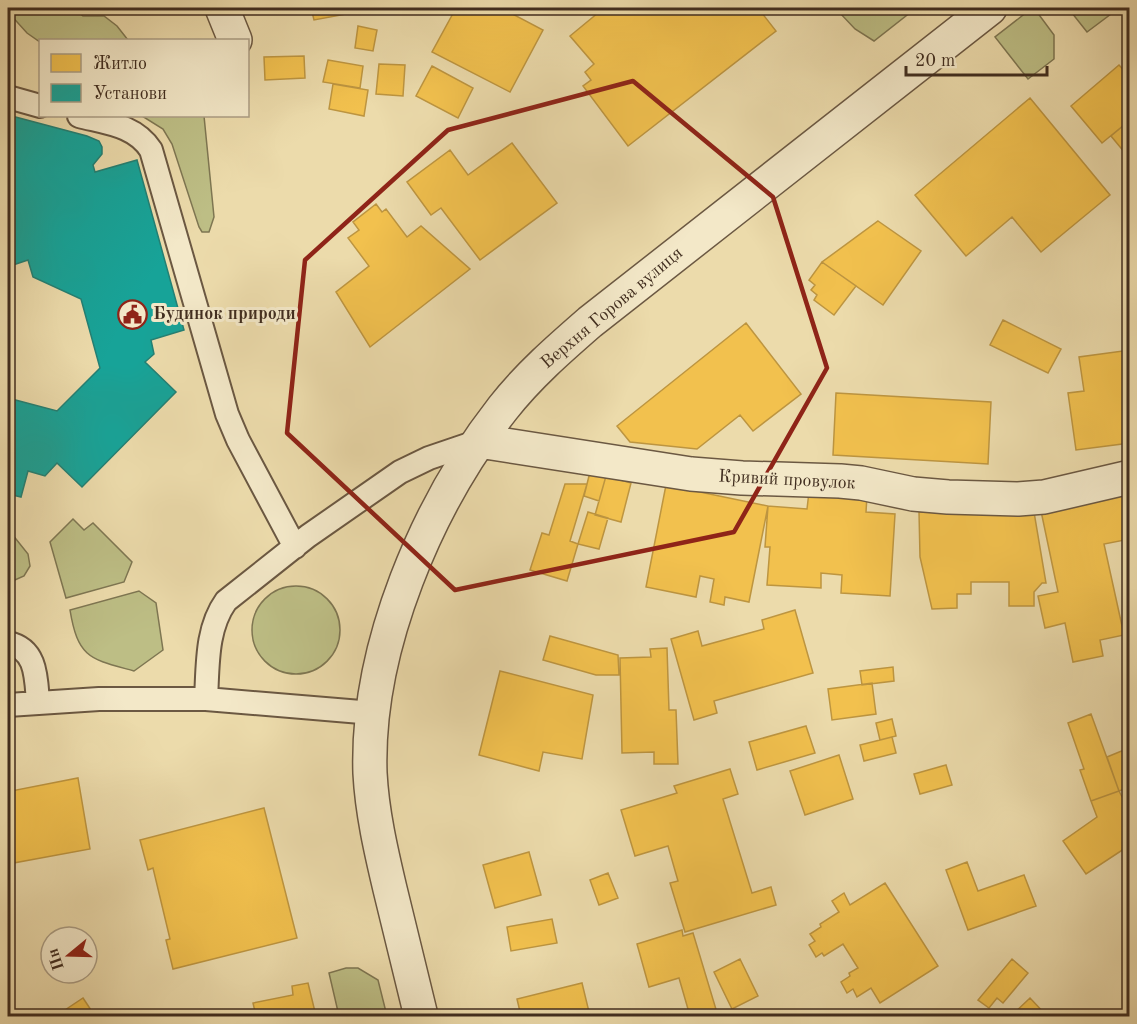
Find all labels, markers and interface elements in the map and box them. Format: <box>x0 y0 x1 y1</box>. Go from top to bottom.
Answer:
legend <box>39 39 249 117</box>
scale bar <box>906 39 1047 77</box>
text: 20 m <box>915 52 955 70</box>
text: Житло <box>93 55 147 73</box>
text: Установи <box>93 85 167 103</box>
street label: Верхня Горова вулиця <box>538 244 686 372</box>
public building icon: Будинок природи <box>116 298 148 330</box>
place label: Будинок природи <box>153 305 296 323</box>
street label: Кривий провулок <box>718 467 856 493</box>
north arrow <box>39 925 99 985</box>
text: Пн <box>46 946 68 972</box>

